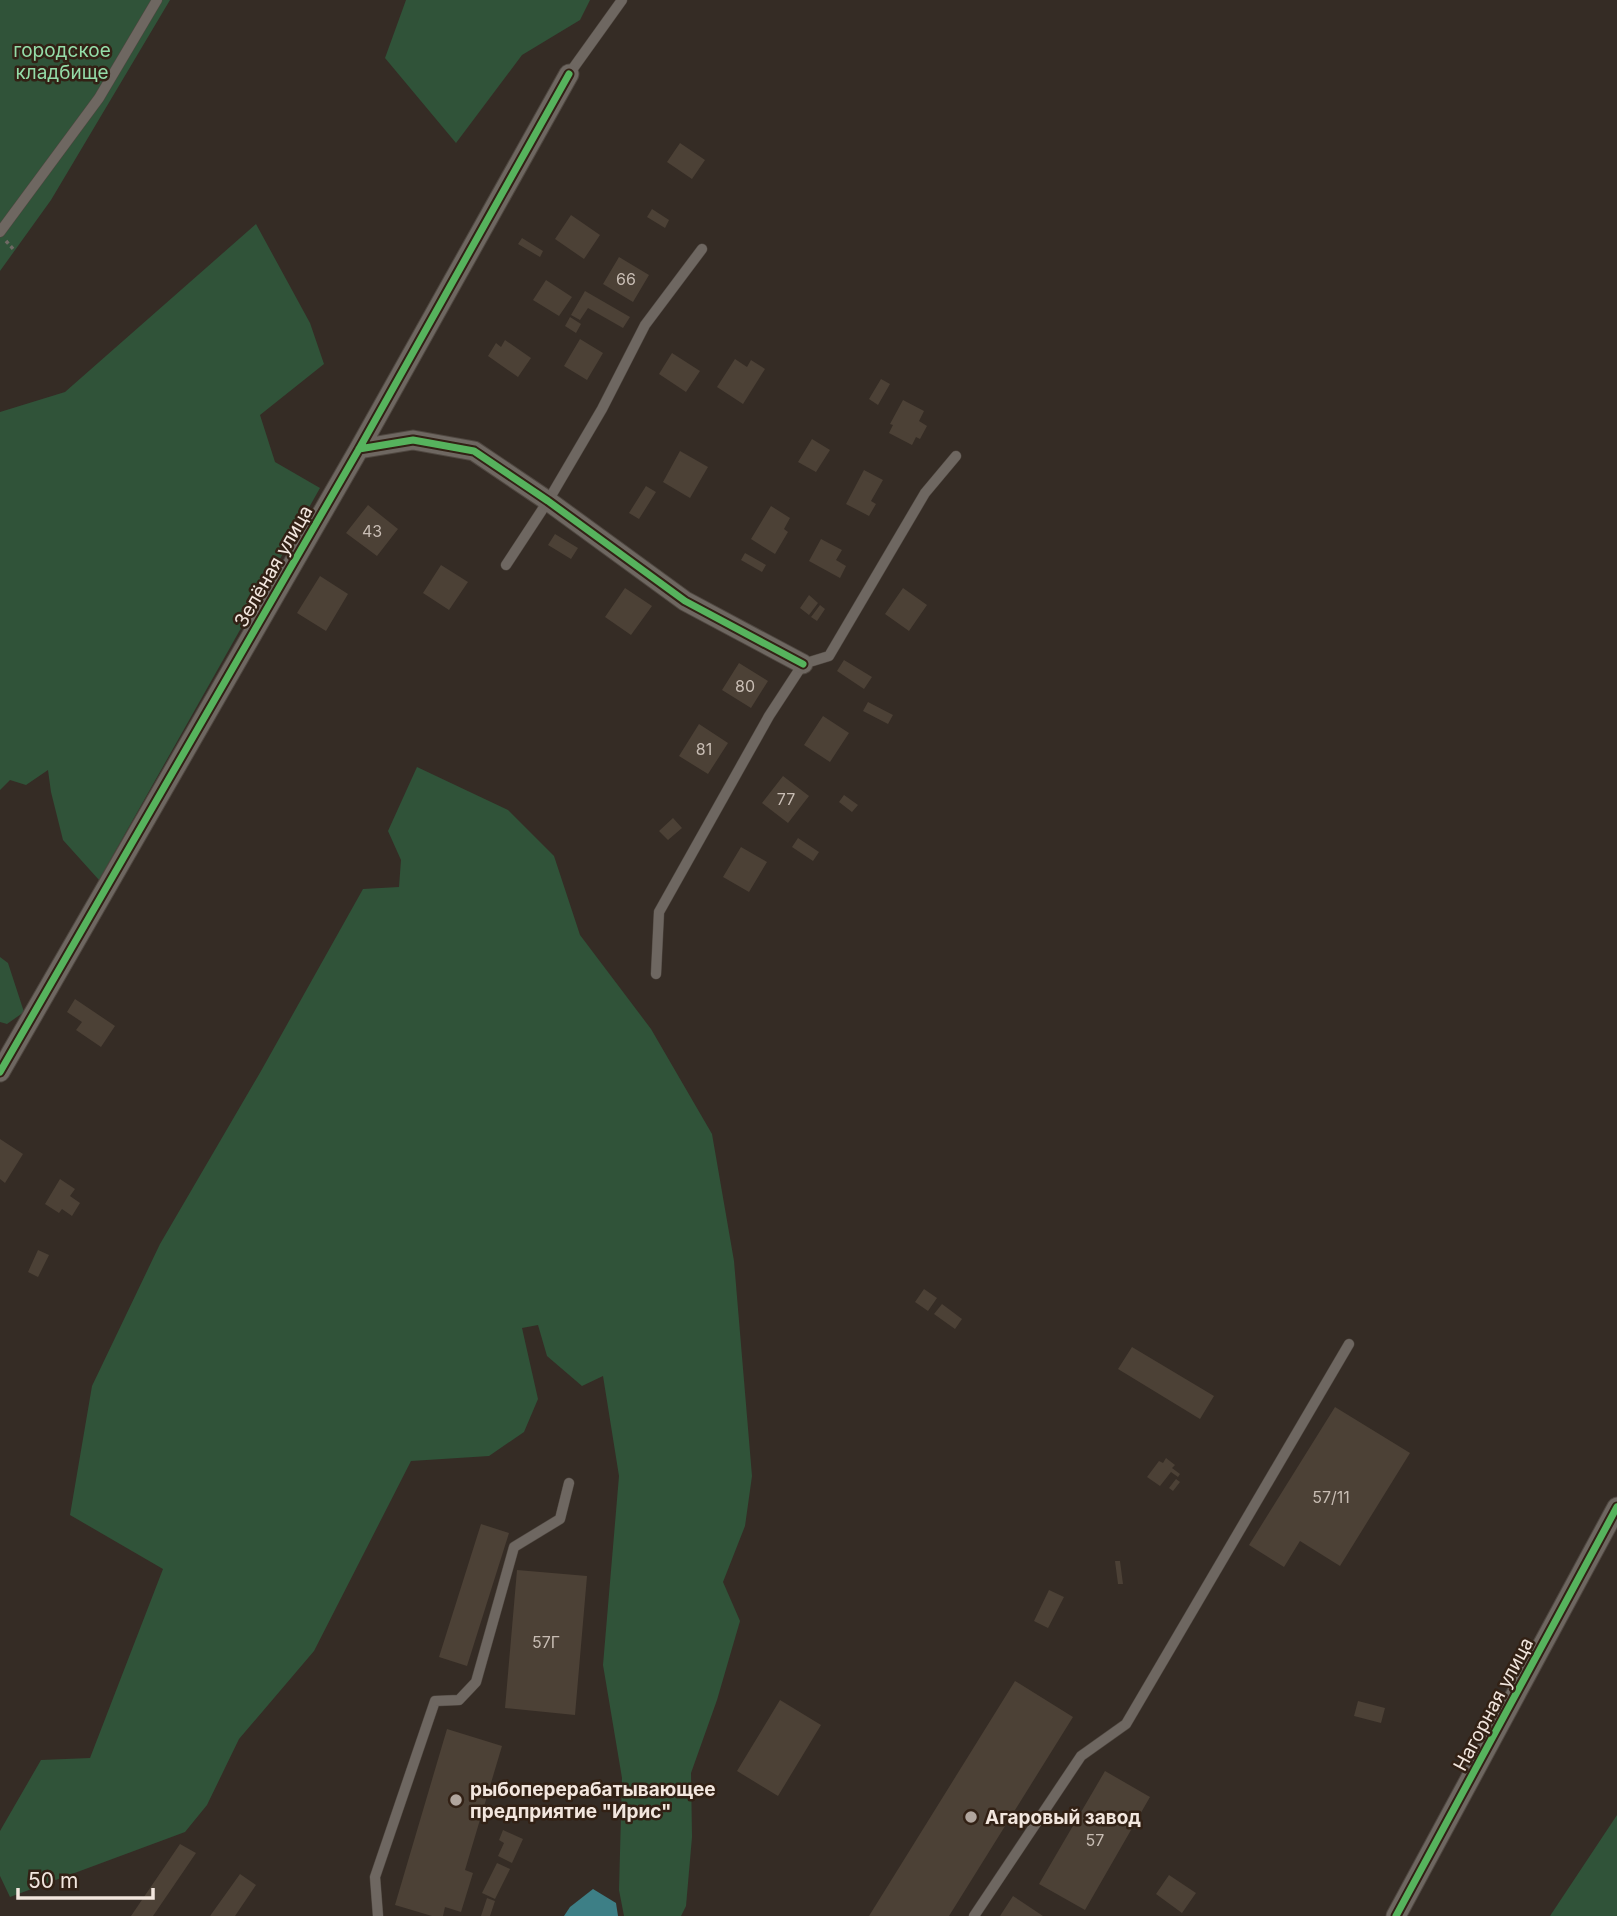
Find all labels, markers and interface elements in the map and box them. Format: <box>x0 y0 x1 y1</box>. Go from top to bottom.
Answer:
park label: городское кладбище <box>13 39 111 84</box>
house number: 66 <box>616 269 636 289</box>
street label: Зелёная улица <box>229 501 318 631</box>
house number: 43 <box>362 521 382 541</box>
house number: 80 <box>735 676 755 696</box>
house number: 81 <box>696 739 712 759</box>
house number: 77 <box>777 789 795 809</box>
house number: 57/11 <box>1312 1487 1350 1507</box>
house number: 57Г <box>532 1632 560 1652</box>
street label: Нагорная улица <box>1449 1634 1538 1775</box>
place label: рыбоперерабатывающее предприятие "Ирис" <box>470 1778 716 1823</box>
marker: рыбоперерабатывающее предприятие "Ирис" <box>448 1792 464 1808</box>
place label: Агаровый завод <box>985 1806 1141 1829</box>
marker: Агаровый завод <box>963 1809 979 1825</box>
house number: 57 <box>1086 1830 1104 1850</box>
scale bar <box>18 1856 152 1900</box>
text: 50 m <box>28 1868 78 1893</box>

